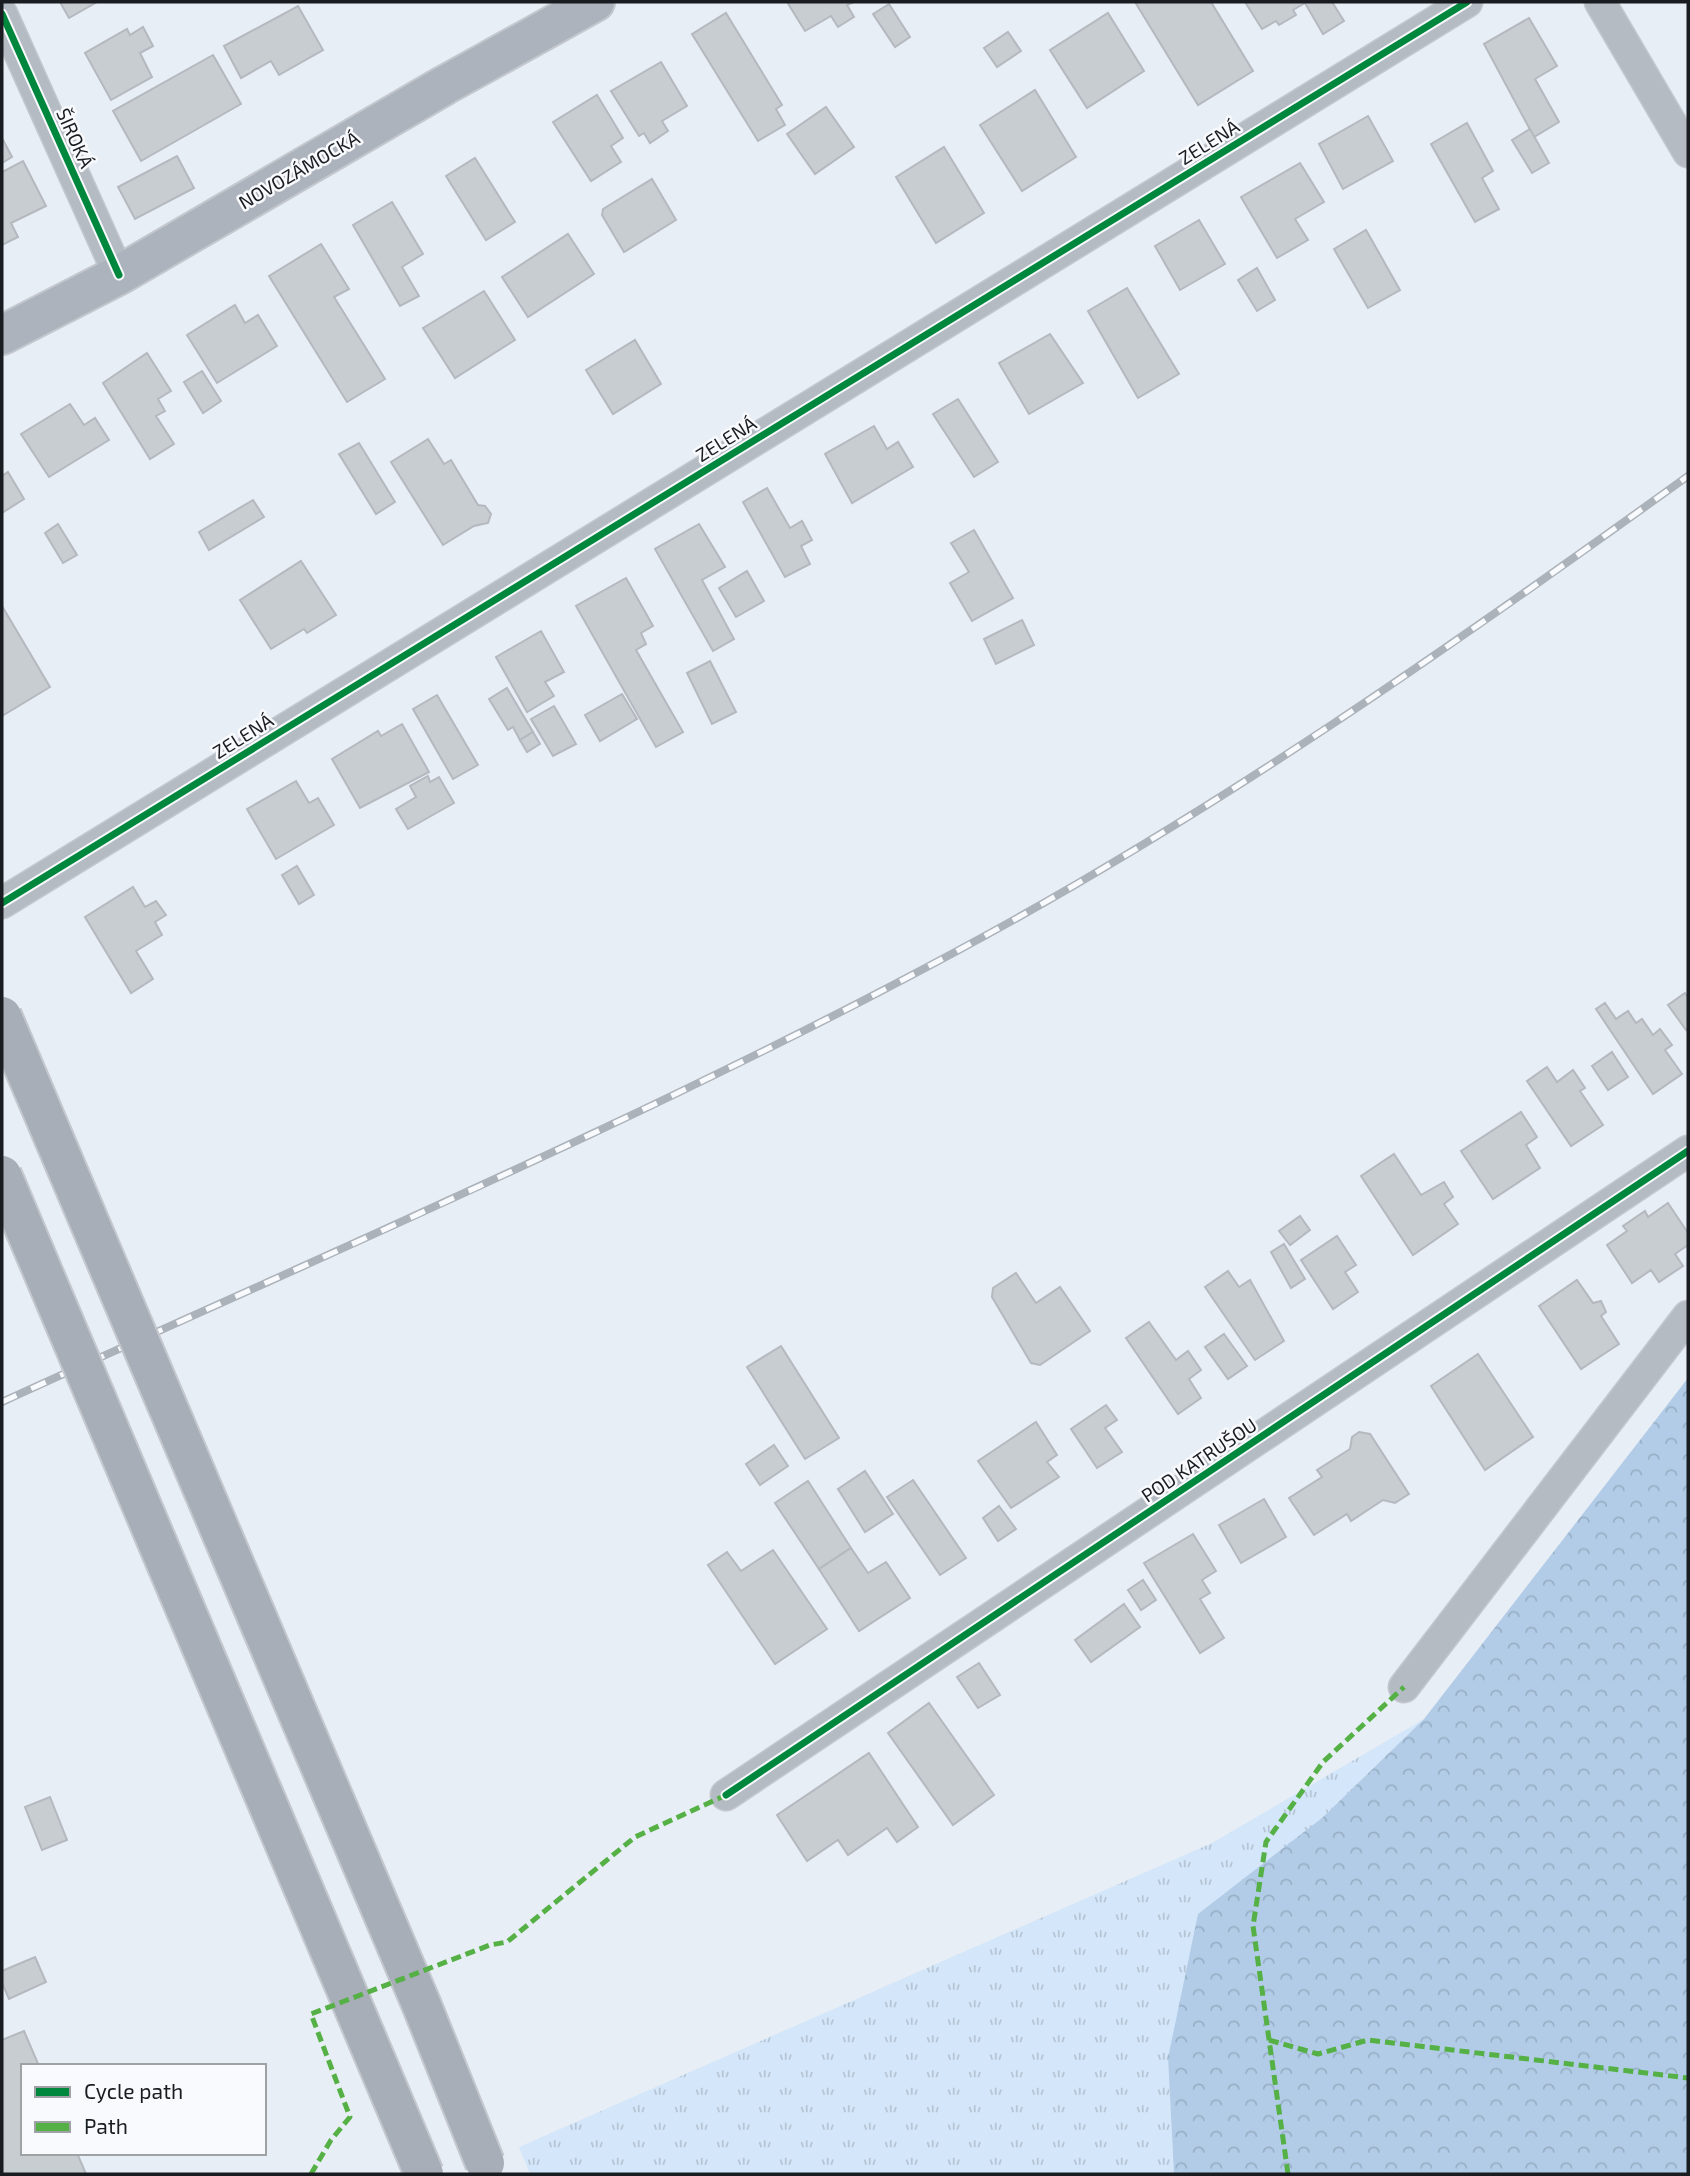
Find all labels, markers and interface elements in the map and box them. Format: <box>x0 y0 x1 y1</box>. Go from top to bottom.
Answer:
street label: ŠIROKÁ <box>52 104 99 171</box>
street label: ZELENÁ <box>1174 114 1243 169</box>
street label: NOVOZÁMOCKÁ <box>234 126 363 213</box>
street label: ZELENÁ <box>691 411 760 466</box>
street label: ZELENÁ <box>208 708 277 763</box>
street label: POD KATRUŠOU <box>1137 1413 1261 1507</box>
legend <box>21 2064 266 2155</box>
text: Cycle path <box>84 2078 183 2103</box>
text: Path <box>84 2113 128 2138</box>

